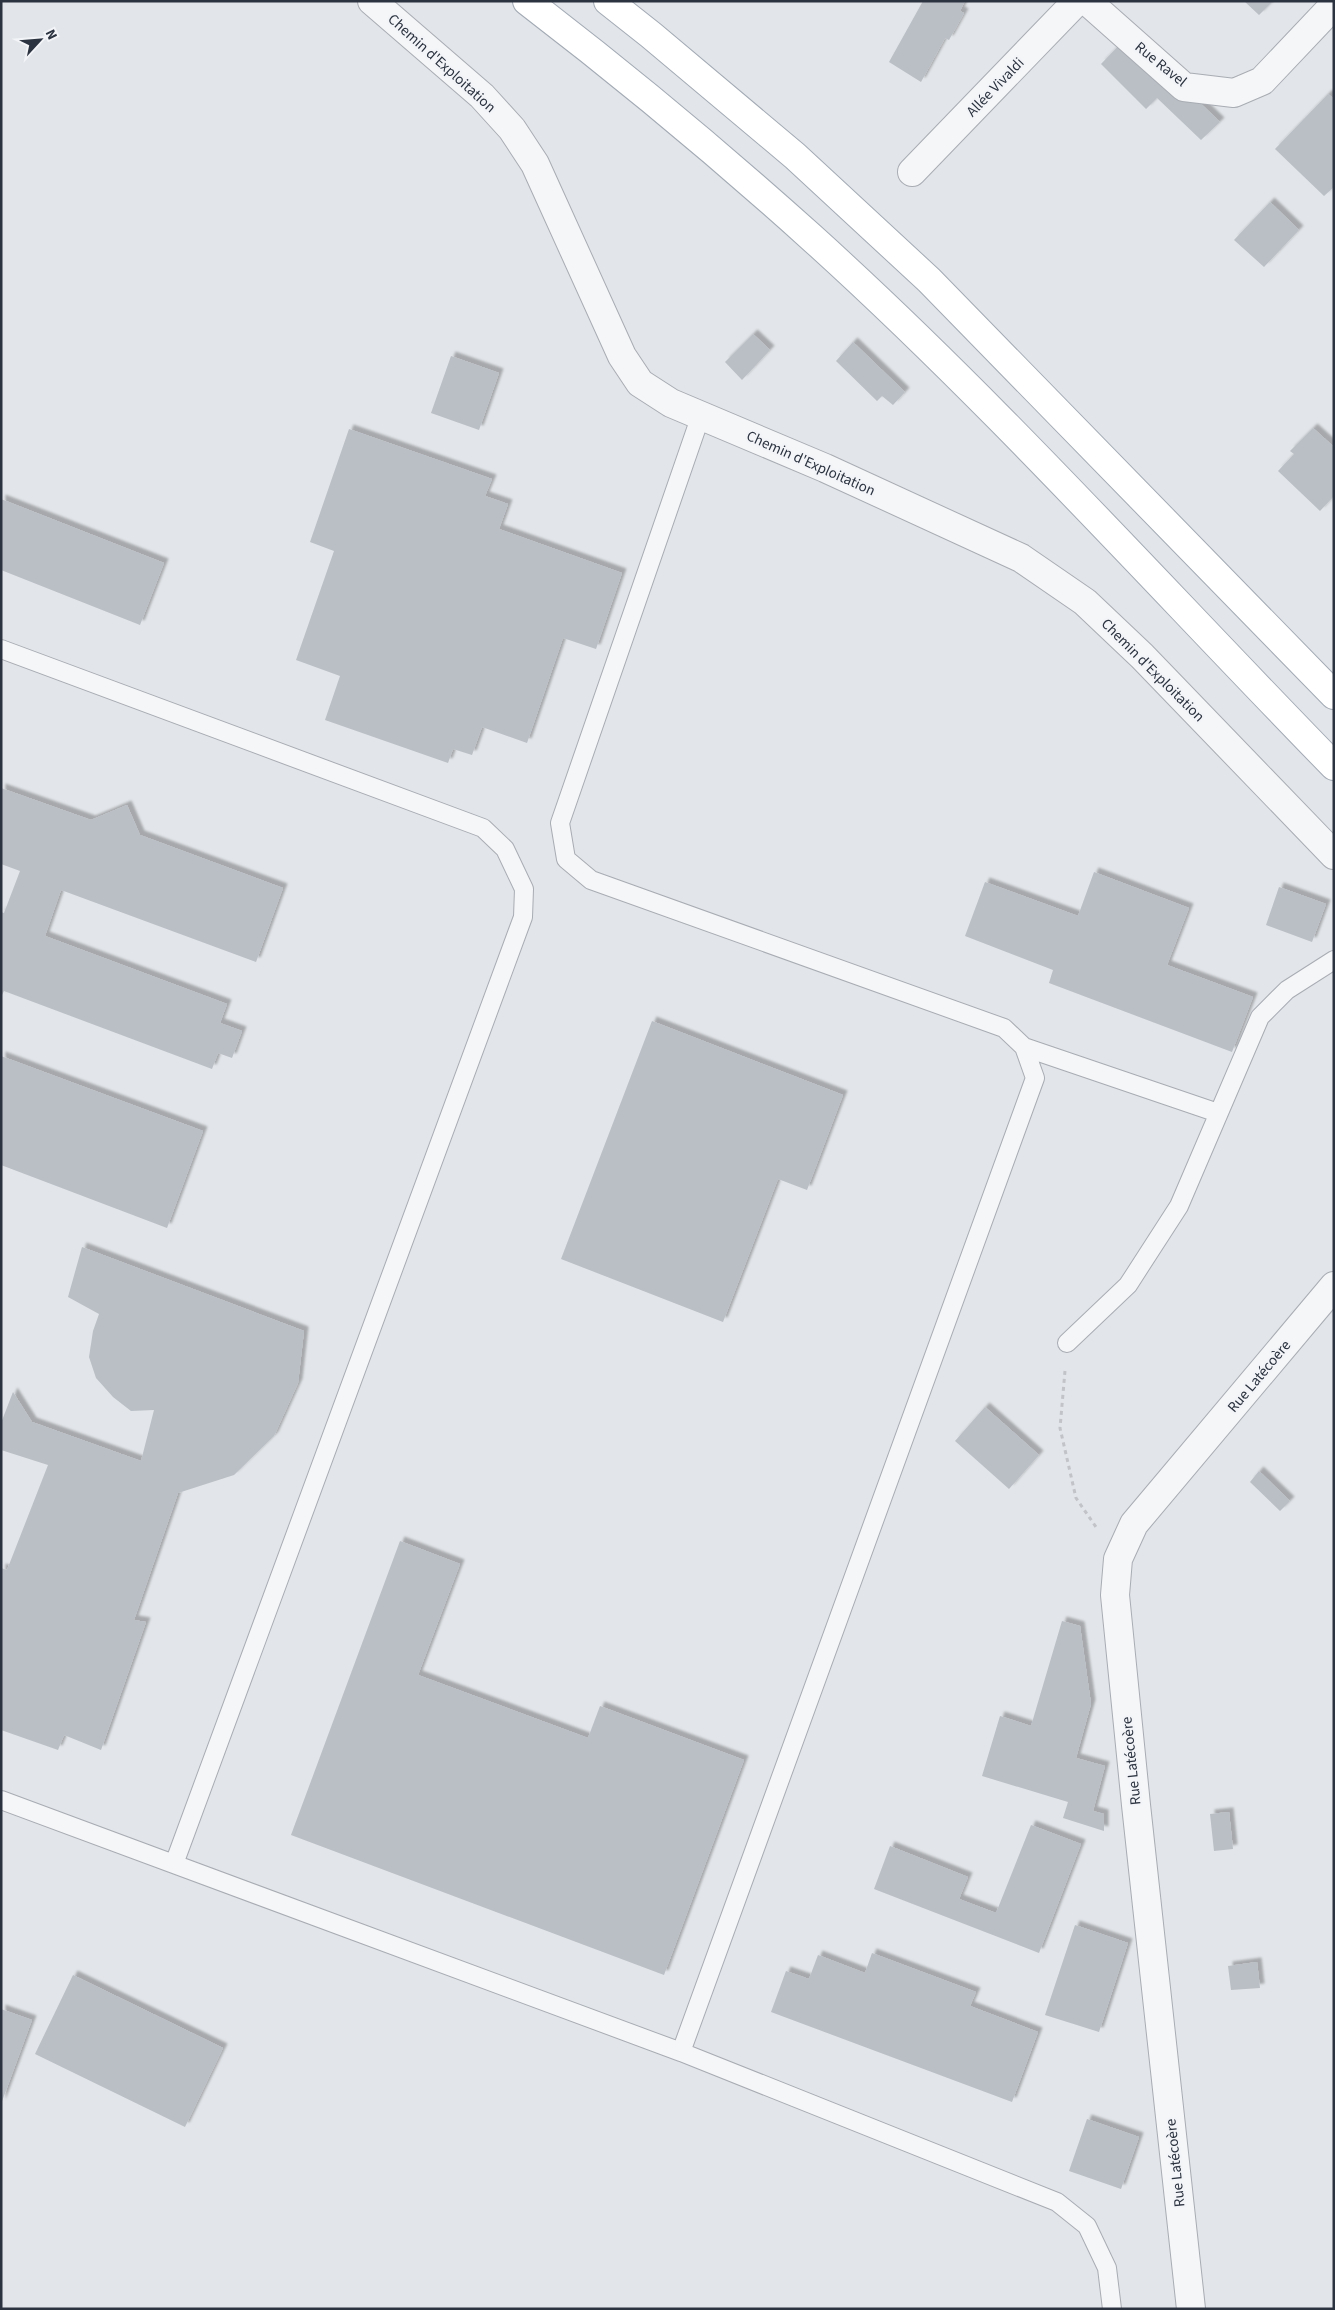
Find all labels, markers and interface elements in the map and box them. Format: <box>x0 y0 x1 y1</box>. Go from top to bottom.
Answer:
street label: Chemin d'Exploitation <box>383 9 500 118</box>
north arrow <box>15 15 65 65</box>
text: N <box>40 26 62 43</box>
street label: Rue Ravel <box>1130 37 1191 92</box>
street label: Allée Vivaldi <box>962 53 1029 122</box>
street label: Chemin d'Exploitation <box>743 426 878 501</box>
street label: Chemin d'Exploitation <box>1096 614 1209 727</box>
street label: Rue Latécoère <box>1223 1336 1296 1417</box>
street label: Rue Latécoère <box>1116 1716 1147 1806</box>
street label: Rue Latécoère <box>1160 2118 1191 2208</box>

